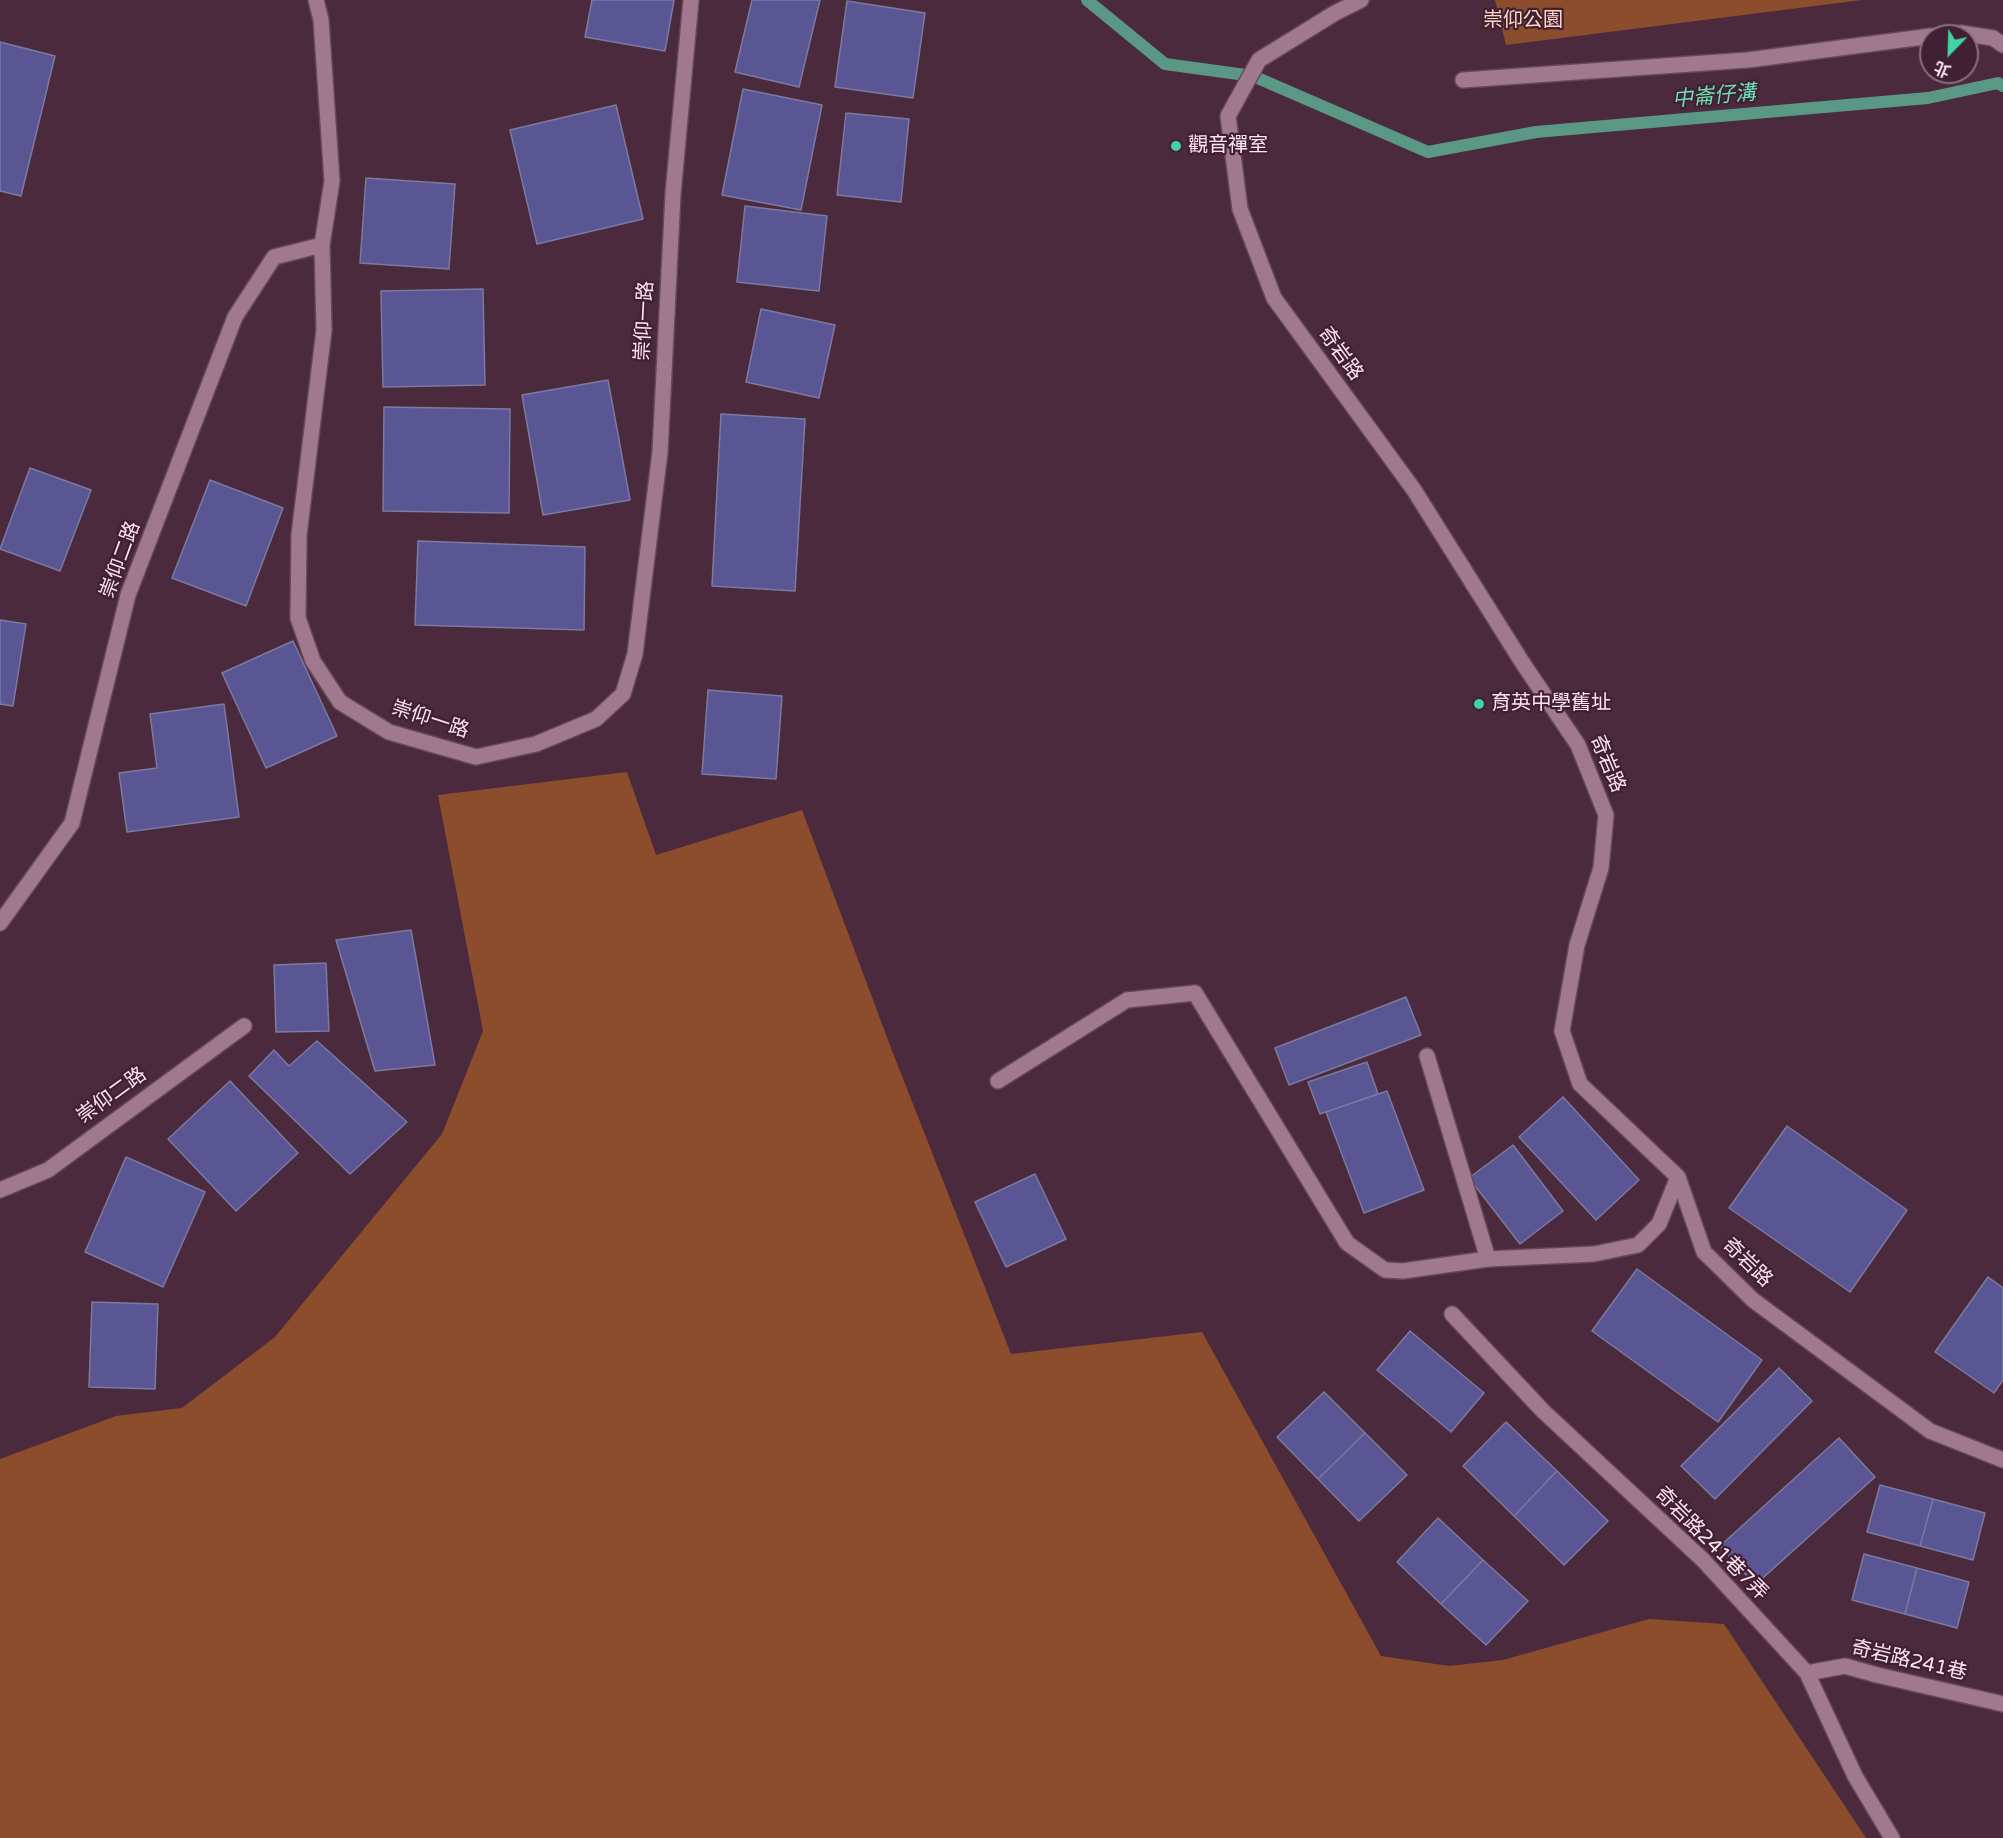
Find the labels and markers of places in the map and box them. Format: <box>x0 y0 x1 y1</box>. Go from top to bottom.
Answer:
place label: 觀音禪室 <box>1188 134 1268 158</box>
marker: 觀音禪室 <box>1169 139 1183 153</box>
place label: 育英中學舊址 <box>1491 692 1611 716</box>
marker: 育英中學舊址 <box>1472 697 1486 711</box>

